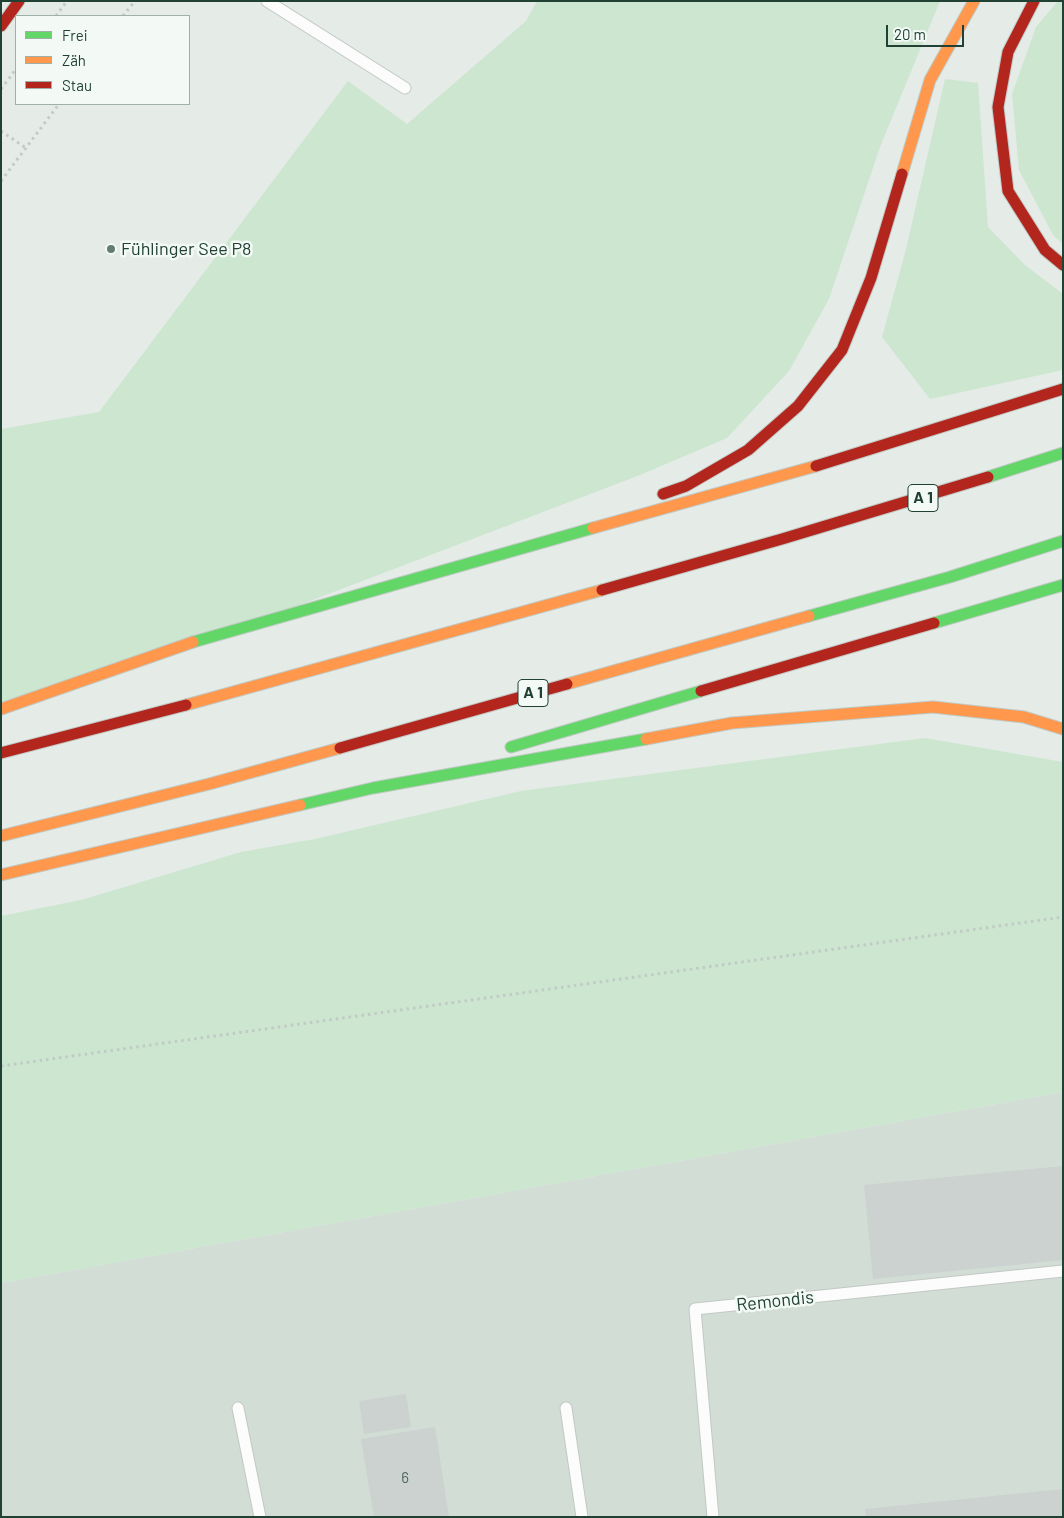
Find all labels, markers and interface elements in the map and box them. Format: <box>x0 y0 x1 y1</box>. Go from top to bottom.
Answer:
legend <box>15 15 190 105</box>
scale bar <box>889 15 966 47</box>
text: 20 m <box>894 25 926 43</box>
text: Frei <box>62 26 88 44</box>
text: Zäh <box>62 51 86 69</box>
text: Stau <box>62 76 92 94</box>
place label: Fühlinger See P8 <box>121 238 251 260</box>
marker: Fühlinger See P8 <box>105 243 117 255</box>
road number: A 1 <box>908 484 938 512</box>
road number: A 1 <box>518 680 548 706</box>
street label: Remondis <box>735 1286 815 1316</box>
house number: 6 <box>401 1469 409 1487</box>

